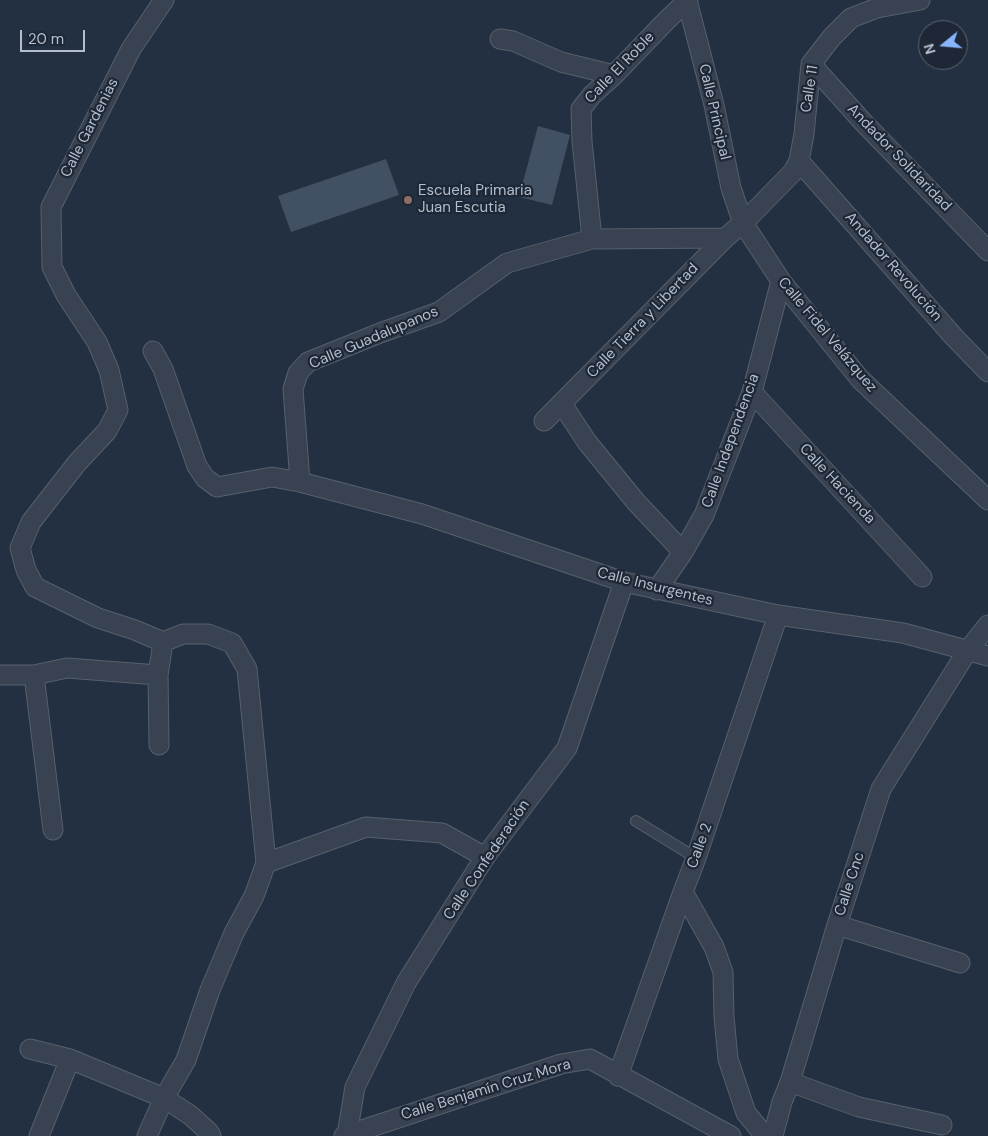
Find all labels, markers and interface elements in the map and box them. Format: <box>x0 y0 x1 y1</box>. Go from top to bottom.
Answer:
scale bar <box>22 20 88 52</box>
north arrow <box>918 20 968 70</box>
street label: Calle El Roble <box>581 28 659 108</box>
text: 20 m <box>28 29 64 49</box>
text: N <box>920 42 940 57</box>
street label: Calle Principal <box>694 62 734 162</box>
street label: Calle 11 <box>797 64 823 114</box>
street label: Calle Gardenias <box>57 75 123 181</box>
street label: Andador Solidaridad <box>843 101 955 215</box>
place label: Escuela Primaria Juan Escutia <box>418 182 532 217</box>
marker: Escuela Primaria Juan Escutia <box>402 194 414 206</box>
street label: Andador Revolución <box>841 209 945 325</box>
street label: Calle Tierra y Libertad <box>584 260 702 382</box>
street label: Calle Fidel Velázquez <box>774 274 880 396</box>
street label: Calle Guadalupanos <box>307 303 441 373</box>
street label: Calle Independencia <box>698 371 764 511</box>
street label: Calle Hacienda <box>795 440 879 528</box>
street label: Calle Insurgentes <box>595 564 715 610</box>
street label: Calle Confederación <box>440 797 534 923</box>
street label: Calle 2 <box>684 821 716 871</box>
street label: Calle Cnc <box>831 850 869 918</box>
street label: Calle Benjamín Cruz Mora <box>399 1056 573 1124</box>

